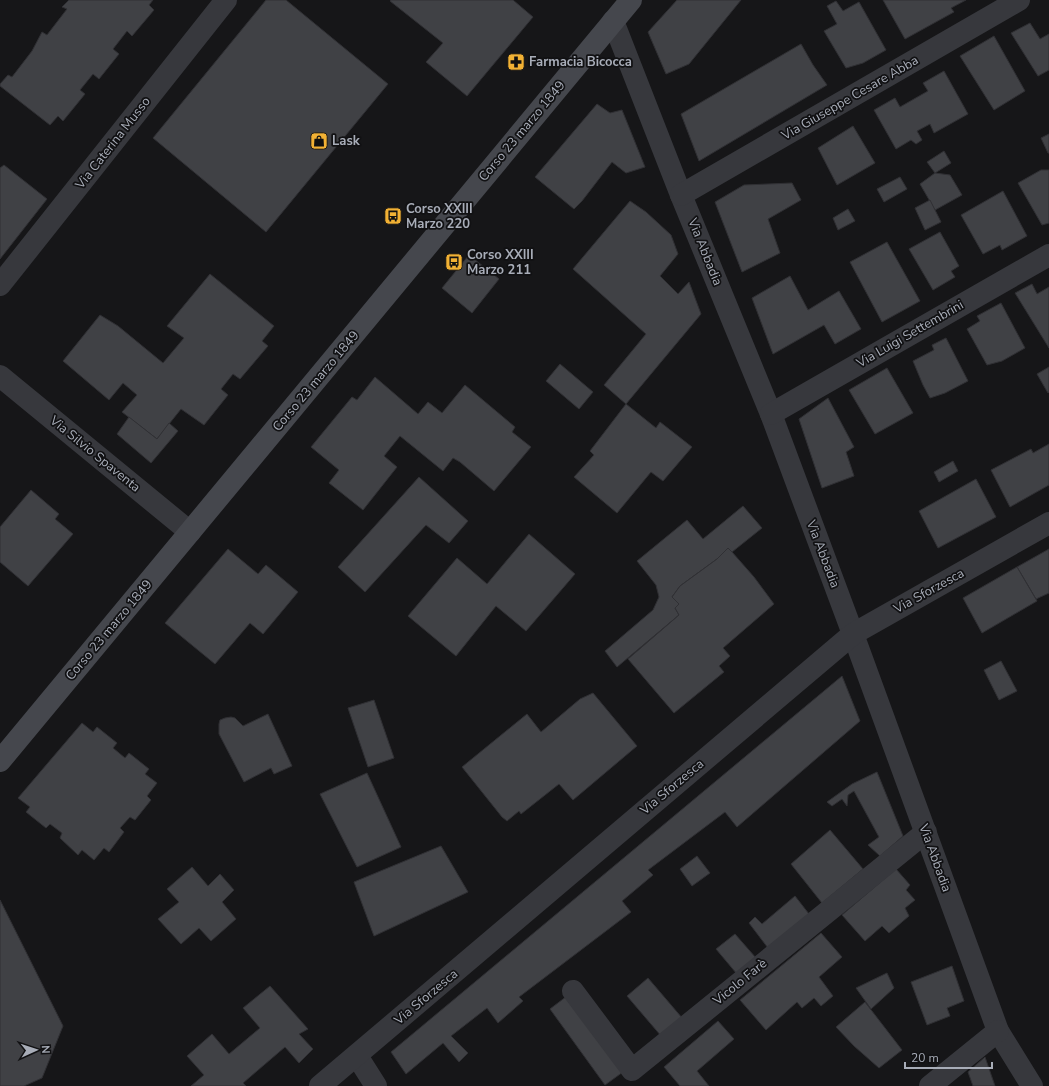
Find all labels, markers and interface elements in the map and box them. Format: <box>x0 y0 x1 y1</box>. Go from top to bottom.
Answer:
street label: Via Giuseppe Cesare Abba <box>777 51 922 145</box>
pharmacy icon: Farmacia Bicocca <box>506 52 526 72</box>
place label: Farmacia Bicocca <box>529 53 632 71</box>
street label: Corso 23 marzo 1849 <box>475 77 569 185</box>
street label: Via Caterina Musso <box>71 93 155 194</box>
shop icon: Lask <box>309 131 329 151</box>
place label: Lask <box>332 132 361 150</box>
place label: Corso XXIII Marzo 220 <box>406 200 473 233</box>
bus stop icon: Corso XXIII Marzo 220 <box>383 206 403 226</box>
street label: Via Abbadia <box>683 215 727 288</box>
place label: Corso XXIII Marzo 211 <box>467 246 534 279</box>
bus stop icon: Corso XXIII Marzo 211 <box>444 252 464 272</box>
street label: Via Luigi Settembrini <box>852 296 967 373</box>
street label: Corso 23 marzo 1849 <box>269 327 363 435</box>
street label: Via Silvio Spaventa <box>45 411 144 496</box>
street label: Via Abbadia <box>801 517 844 590</box>
street label: Via Sforzesca <box>890 564 968 618</box>
street label: Corso 23 marzo 1849 <box>62 576 156 684</box>
street label: Via Sforzesca <box>636 755 708 820</box>
street label: Via Abbadia <box>914 821 956 895</box>
street label: Vicolo Farè <box>708 955 771 1010</box>
street label: Via Sforzesca <box>390 965 462 1030</box>
north arrow <box>16 1030 56 1070</box>
scale bar <box>905 1044 992 1070</box>
text: N <box>38 1045 53 1054</box>
text: 20 m <box>911 1050 939 1066</box>

